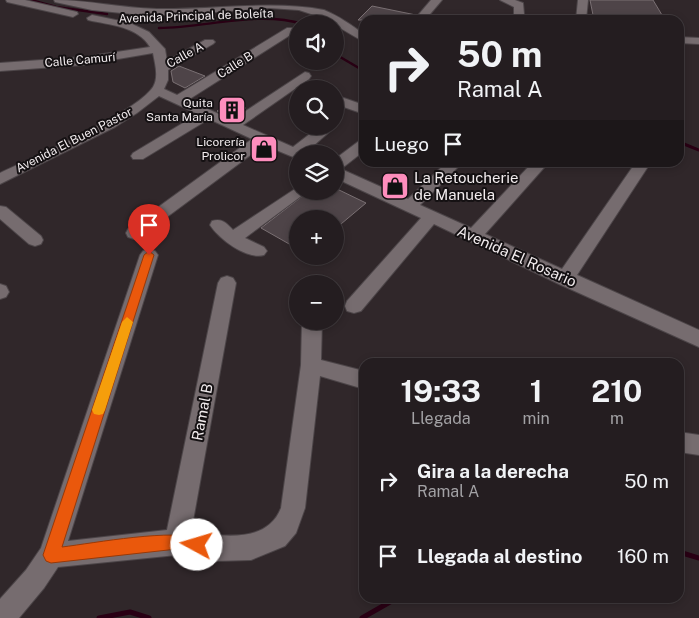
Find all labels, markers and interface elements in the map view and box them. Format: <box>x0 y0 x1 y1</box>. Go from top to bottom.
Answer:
street label: Avenida Principal de Boleíta <box>118 6 274 26</box>
map controls <box>289 15 344 330</box>
button: sound <box>289 15 344 70</box>
text: 50 m <box>457 34 542 75</box>
icon: right <box>374 35 439 100</box>
street label: Calle A <box>164 39 206 71</box>
street label: Calle B <box>215 49 255 81</box>
street label: Calle Camurí <box>44 50 117 70</box>
text: Ramal A <box>457 76 543 102</box>
button: search <box>289 80 344 135</box>
building icon: Quita Santa María <box>217 95 247 125</box>
place label: Quita Santa María <box>146 96 213 124</box>
street label: Avenida El Buen Pastor <box>14 104 135 175</box>
icon: arrive <box>439 130 467 158</box>
text: Luego <box>374 133 429 155</box>
shop icon: Licorería Prolicor <box>249 134 279 164</box>
place label: Licorería Prolicor <box>196 135 245 163</box>
button: layers <box>289 145 344 200</box>
place label: La Retoucherie de Manuela <box>414 169 518 203</box>
shop icon: La Retoucherie de Manuela <box>380 171 410 201</box>
pin <box>128 204 170 255</box>
button: + <box>289 210 344 265</box>
icon: arrive <box>135 211 163 239</box>
street label: Avenida El Rosario <box>455 222 579 290</box>
button: − <box>289 275 344 330</box>
text: 19:33 <box>401 373 481 409</box>
text: 1 <box>530 373 543 409</box>
text: 210 <box>591 373 642 409</box>
street label: Ramal B <box>188 382 216 442</box>
text: Llegada <box>411 409 471 428</box>
text: min <box>523 409 550 428</box>
text: m <box>610 409 624 428</box>
text: Gira a la derecha <box>417 460 569 482</box>
icon: right <box>374 467 402 495</box>
text: 50 m <box>624 470 669 492</box>
text: Ramal A <box>417 482 479 501</box>
position arrow <box>170 518 222 570</box>
icon: arrive <box>374 542 402 570</box>
text: Llegada al destino <box>417 545 582 567</box>
text: 160 m <box>617 545 669 567</box>

